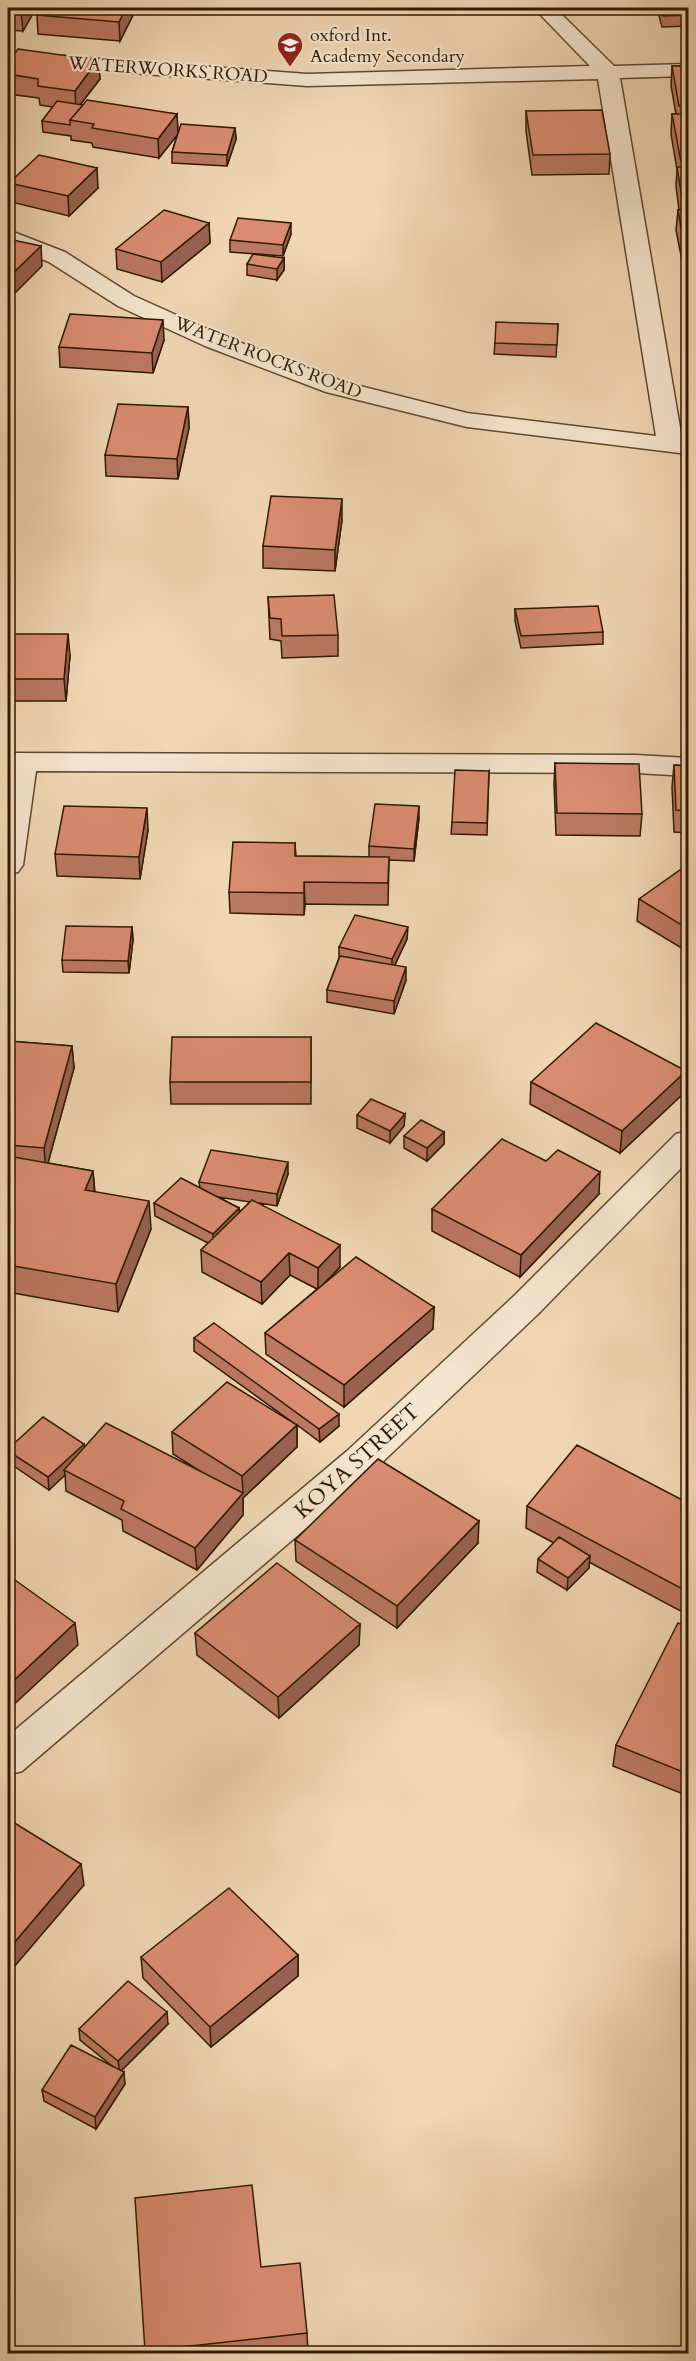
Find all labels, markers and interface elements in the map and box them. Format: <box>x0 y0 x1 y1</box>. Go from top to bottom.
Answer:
place label: oxford Int. Academy Secondary <box>310 23 465 69</box>
school or university icon: oxford Int. Academy Secondary <box>275 30 305 68</box>
street label: WATERWORKS ROAD <box>66 50 269 89</box>
street label: WATER ROCKS ROAD <box>170 310 365 405</box>
street label: KOYA STREET <box>288 1397 426 1525</box>

